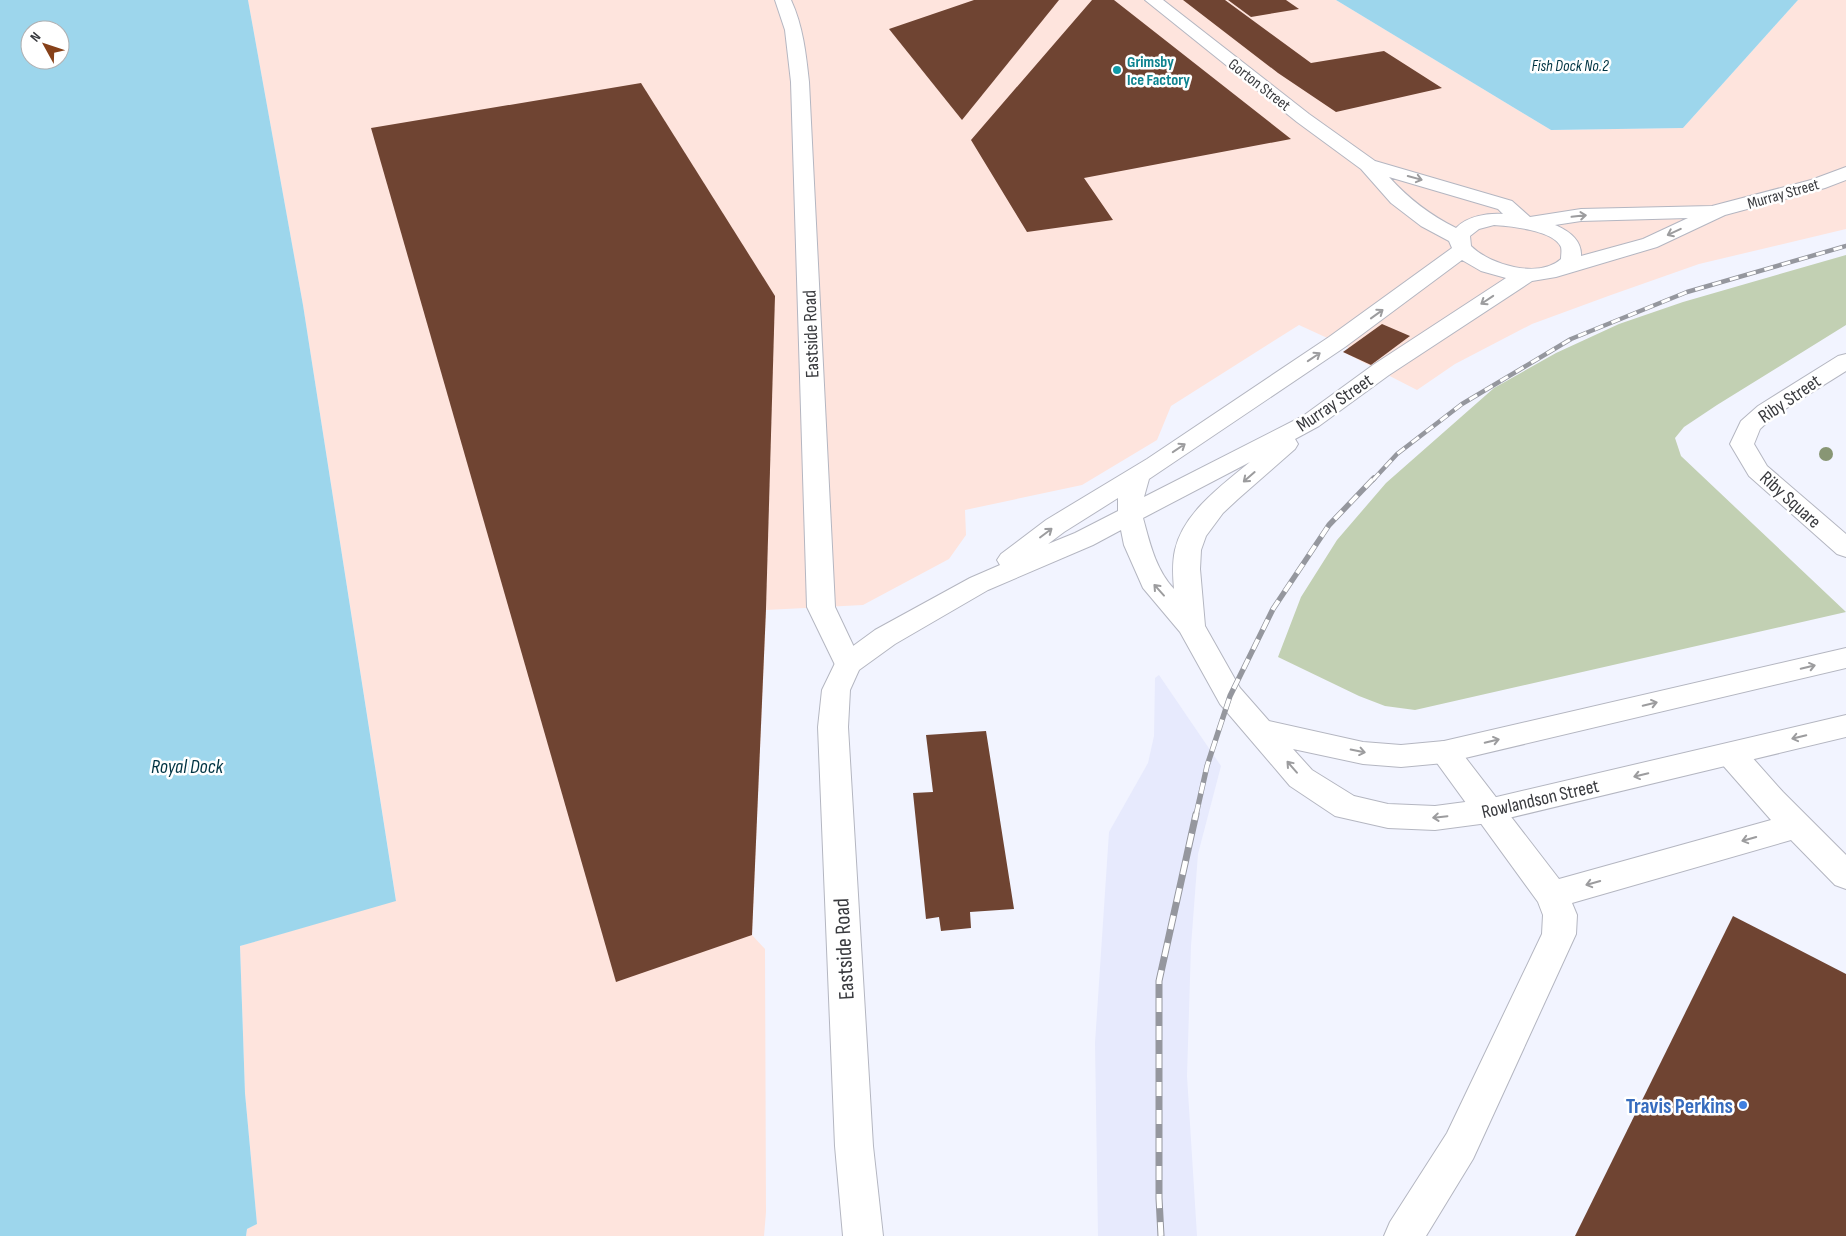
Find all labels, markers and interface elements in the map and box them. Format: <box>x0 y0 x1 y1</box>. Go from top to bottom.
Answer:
north arrow <box>20 20 70 70</box>
text: N <box>27 29 44 45</box>
place label: Grimsby Ice Factory <box>1127 53 1190 90</box>
street label: Gorton Street <box>1224 55 1294 116</box>
water label: Fish Dock No.2 <box>1531 57 1609 76</box>
marker: Grimsby Ice Factory <box>1111 64 1123 76</box>
one-way arrow <box>1407 173 1423 183</box>
street label: Murray Street <box>1745 175 1822 214</box>
one-way arrow <box>1571 211 1587 221</box>
one-way arrow <box>1667 227 1682 237</box>
street label: Eastside Road <box>798 290 825 378</box>
one-way arrow <box>1480 295 1494 305</box>
one-way arrow <box>1370 309 1384 319</box>
one-way arrow <box>1307 352 1321 363</box>
street label: Murray Street <box>1292 369 1378 437</box>
street label: Riby Street <box>1754 370 1826 428</box>
one-way arrow <box>1172 443 1186 453</box>
street label: Riby Square <box>1755 467 1825 534</box>
one-way arrow <box>1242 471 1255 483</box>
one-way arrow <box>1039 527 1052 538</box>
one-way arrow <box>1153 583 1165 596</box>
one-way arrow <box>1800 662 1816 671</box>
one-way arrow <box>1642 699 1658 708</box>
one-way arrow <box>1791 733 1807 742</box>
one-way arrow <box>1483 736 1499 745</box>
one-way arrow <box>1350 747 1366 757</box>
water label: Royal Dock <box>151 755 224 779</box>
one-way arrow <box>1286 761 1298 774</box>
one-way arrow <box>1633 771 1649 780</box>
street label: Rowlandson Street <box>1479 775 1602 824</box>
one-way arrow <box>1432 812 1448 822</box>
one-way arrow <box>1741 835 1757 845</box>
one-way arrow <box>1585 879 1601 889</box>
street label: Eastside Road <box>828 897 861 1000</box>
place label: Travis Perkins <box>1626 1093 1733 1120</box>
marker: Travis Perkins <box>1737 1099 1749 1111</box>

